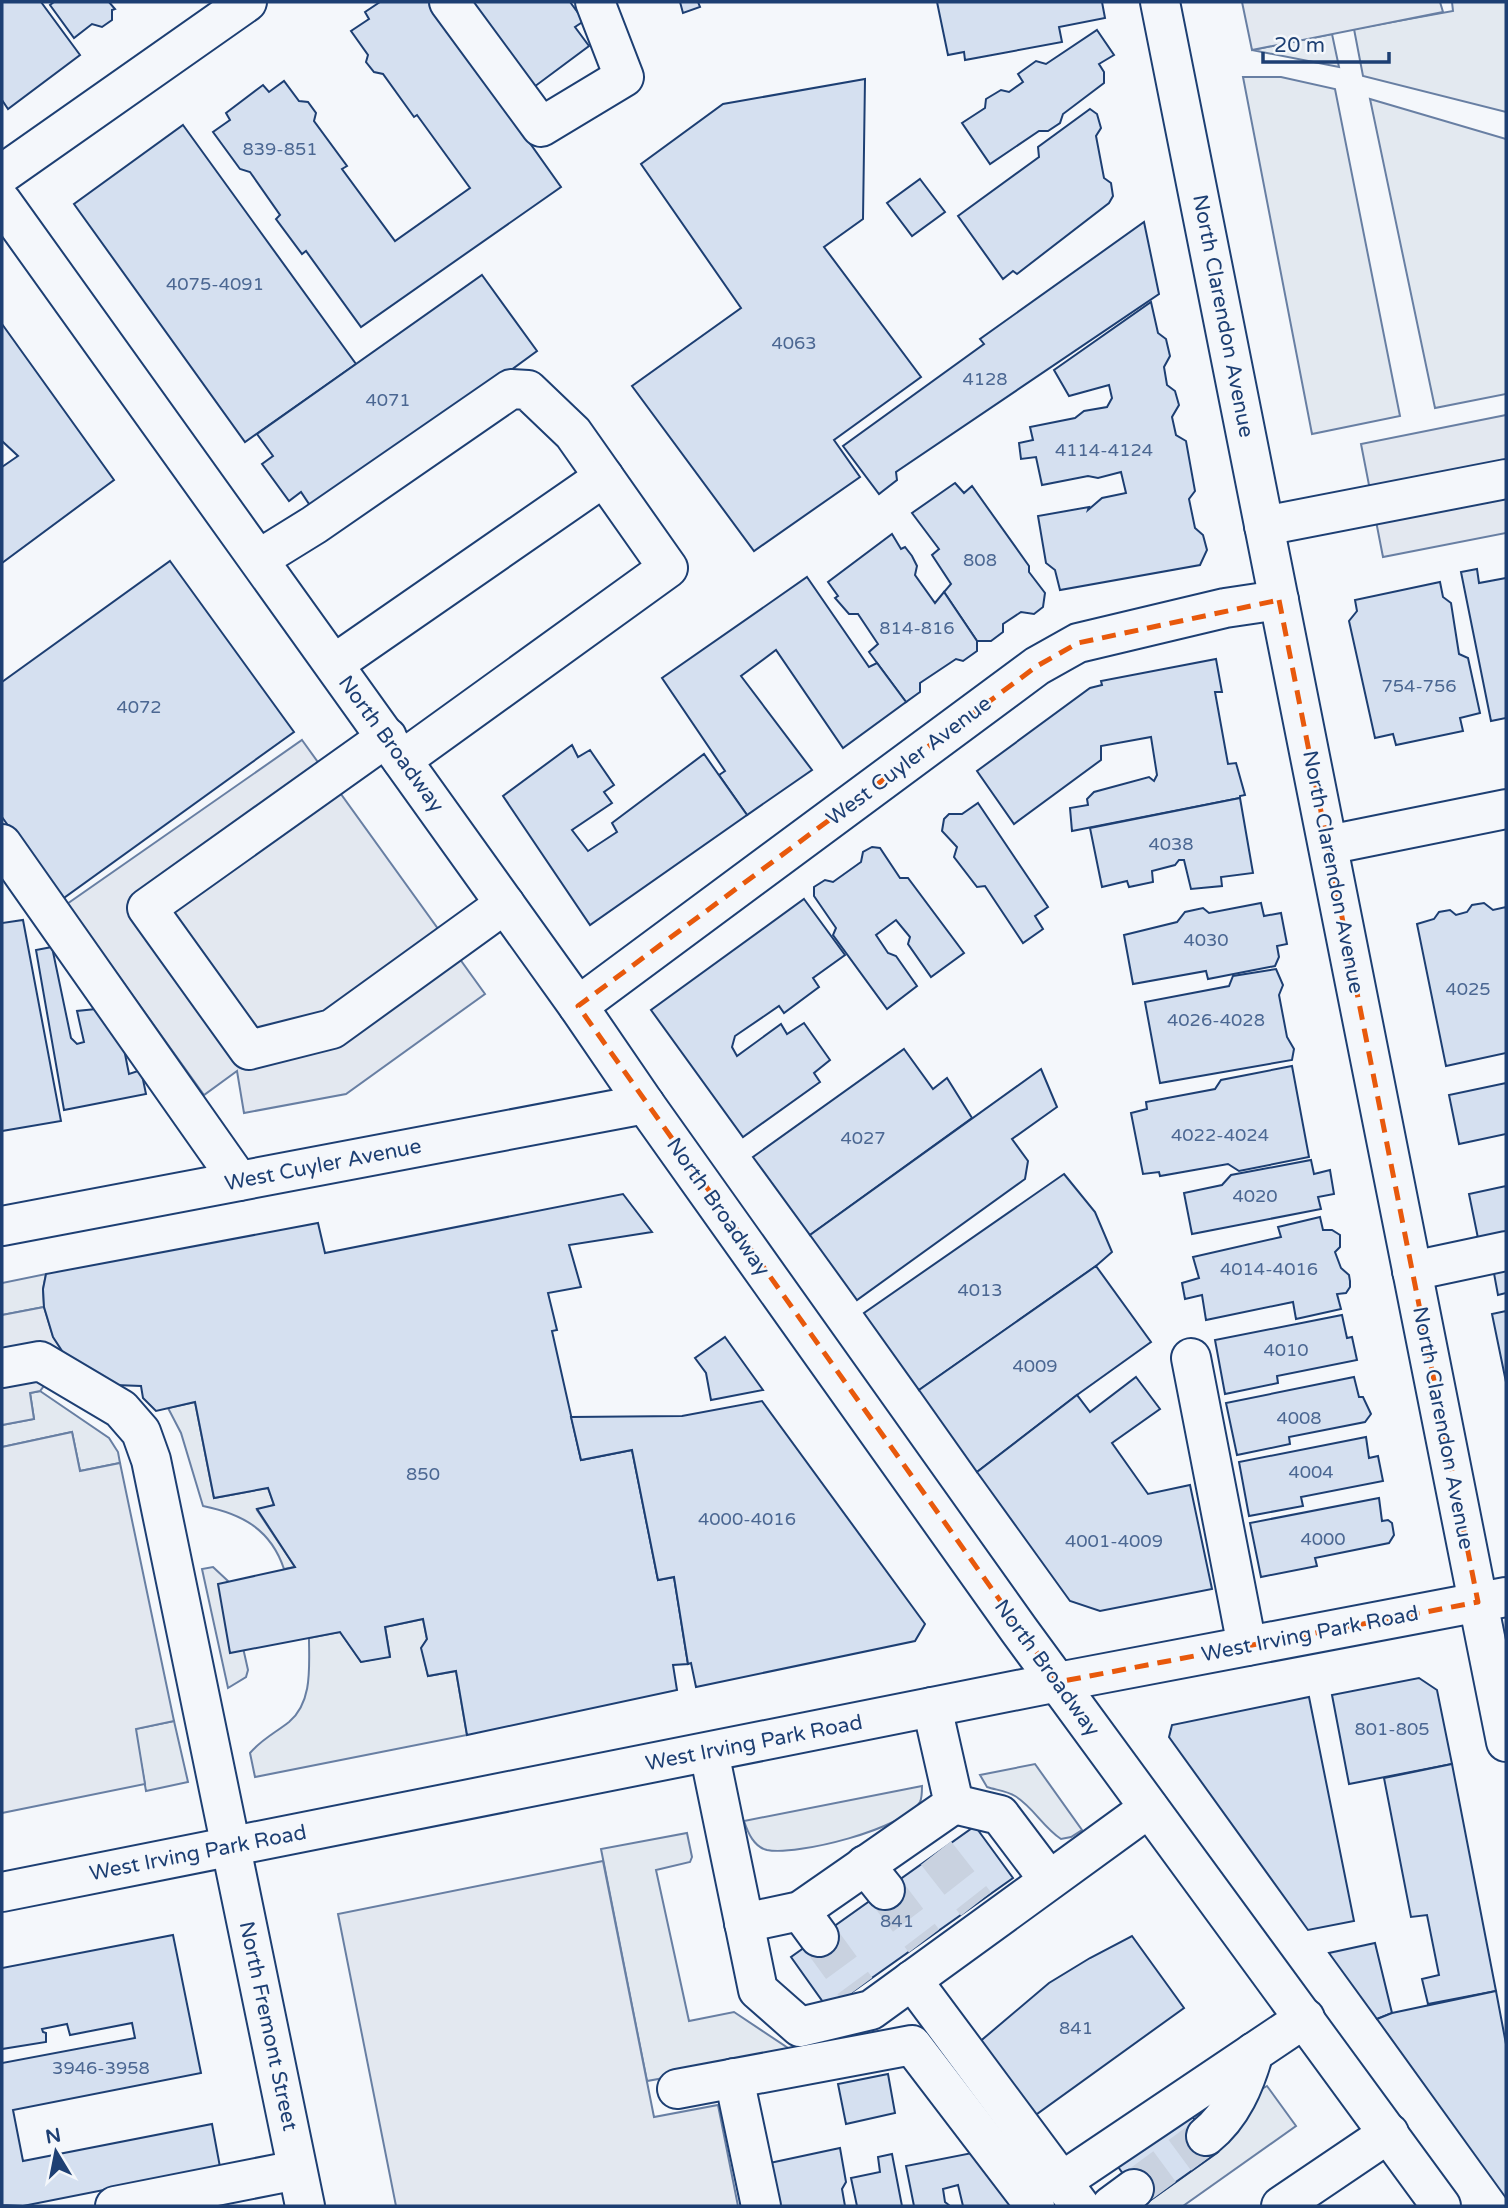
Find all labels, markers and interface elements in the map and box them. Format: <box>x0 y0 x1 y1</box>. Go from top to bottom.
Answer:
scale bar <box>1263 21 1389 65</box>
text: 20 m <box>1274 33 1325 58</box>
house number: 839-851 <box>242 138 318 160</box>
street label: North Clarendon Avenue <box>1187 192 1259 440</box>
house number: 4075-4091 <box>166 273 264 295</box>
house number: 4063 <box>771 332 817 354</box>
house number: 4128 <box>962 368 1008 390</box>
house number: 4071 <box>365 389 411 411</box>
house number: 4114-4124 <box>1055 439 1153 461</box>
house number: 808 <box>963 549 997 571</box>
house number: 814-816 <box>879 617 955 639</box>
street label: North Broadway <box>333 671 449 817</box>
house number: 754-756 <box>1382 675 1457 697</box>
street label: West Cuyler Avenue <box>822 691 996 831</box>
house number: 4072 <box>116 696 162 718</box>
street label: North Clarendon Avenue <box>1297 748 1369 996</box>
house number: 4038 <box>1148 833 1194 855</box>
house number: 4030 <box>1183 929 1229 951</box>
house number: 4025 <box>1445 978 1491 1000</box>
house number: 4026-4028 <box>1167 1009 1265 1031</box>
house number: 4022-4024 <box>1171 1124 1269 1146</box>
house number: 4027 <box>840 1127 886 1149</box>
street label: North Broadway <box>661 1133 775 1281</box>
street label: West Cuyler Avenue <box>223 1134 424 1196</box>
house number: 4020 <box>1232 1185 1278 1207</box>
house number: 4014-4016 <box>1220 1258 1318 1280</box>
house number: 4013 <box>957 1279 1003 1301</box>
street label: North Clarendon Avenue <box>1407 1304 1479 1552</box>
house number: 4010 <box>1263 1339 1309 1361</box>
house number: 4009 <box>1012 1355 1058 1377</box>
house number: 4008 <box>1276 1407 1322 1429</box>
house number: 4004 <box>1288 1461 1334 1483</box>
house number: 850 <box>406 1463 440 1485</box>
house number: 4000-4016 <box>698 1508 796 1530</box>
house number: 4000 <box>1300 1528 1346 1550</box>
house number: 4001-4009 <box>1065 1530 1163 1552</box>
street label: North Broadway <box>989 1595 1105 1741</box>
street label: West Irving Park Road <box>1199 1601 1421 1667</box>
street label: West Irving Park Road <box>643 1710 865 1776</box>
house number: 801-805 <box>1354 1718 1430 1740</box>
street label: West Irving Park Road <box>87 1820 309 1886</box>
house number: 841 <box>880 1910 914 1932</box>
street label: North Fremont Street <box>234 1919 302 2133</box>
house number: 841 <box>1059 2017 1093 2039</box>
house number: 3946-3958 <box>52 2057 150 2079</box>
north arrow <box>21 2117 91 2187</box>
text: N <box>44 2124 63 2148</box>

